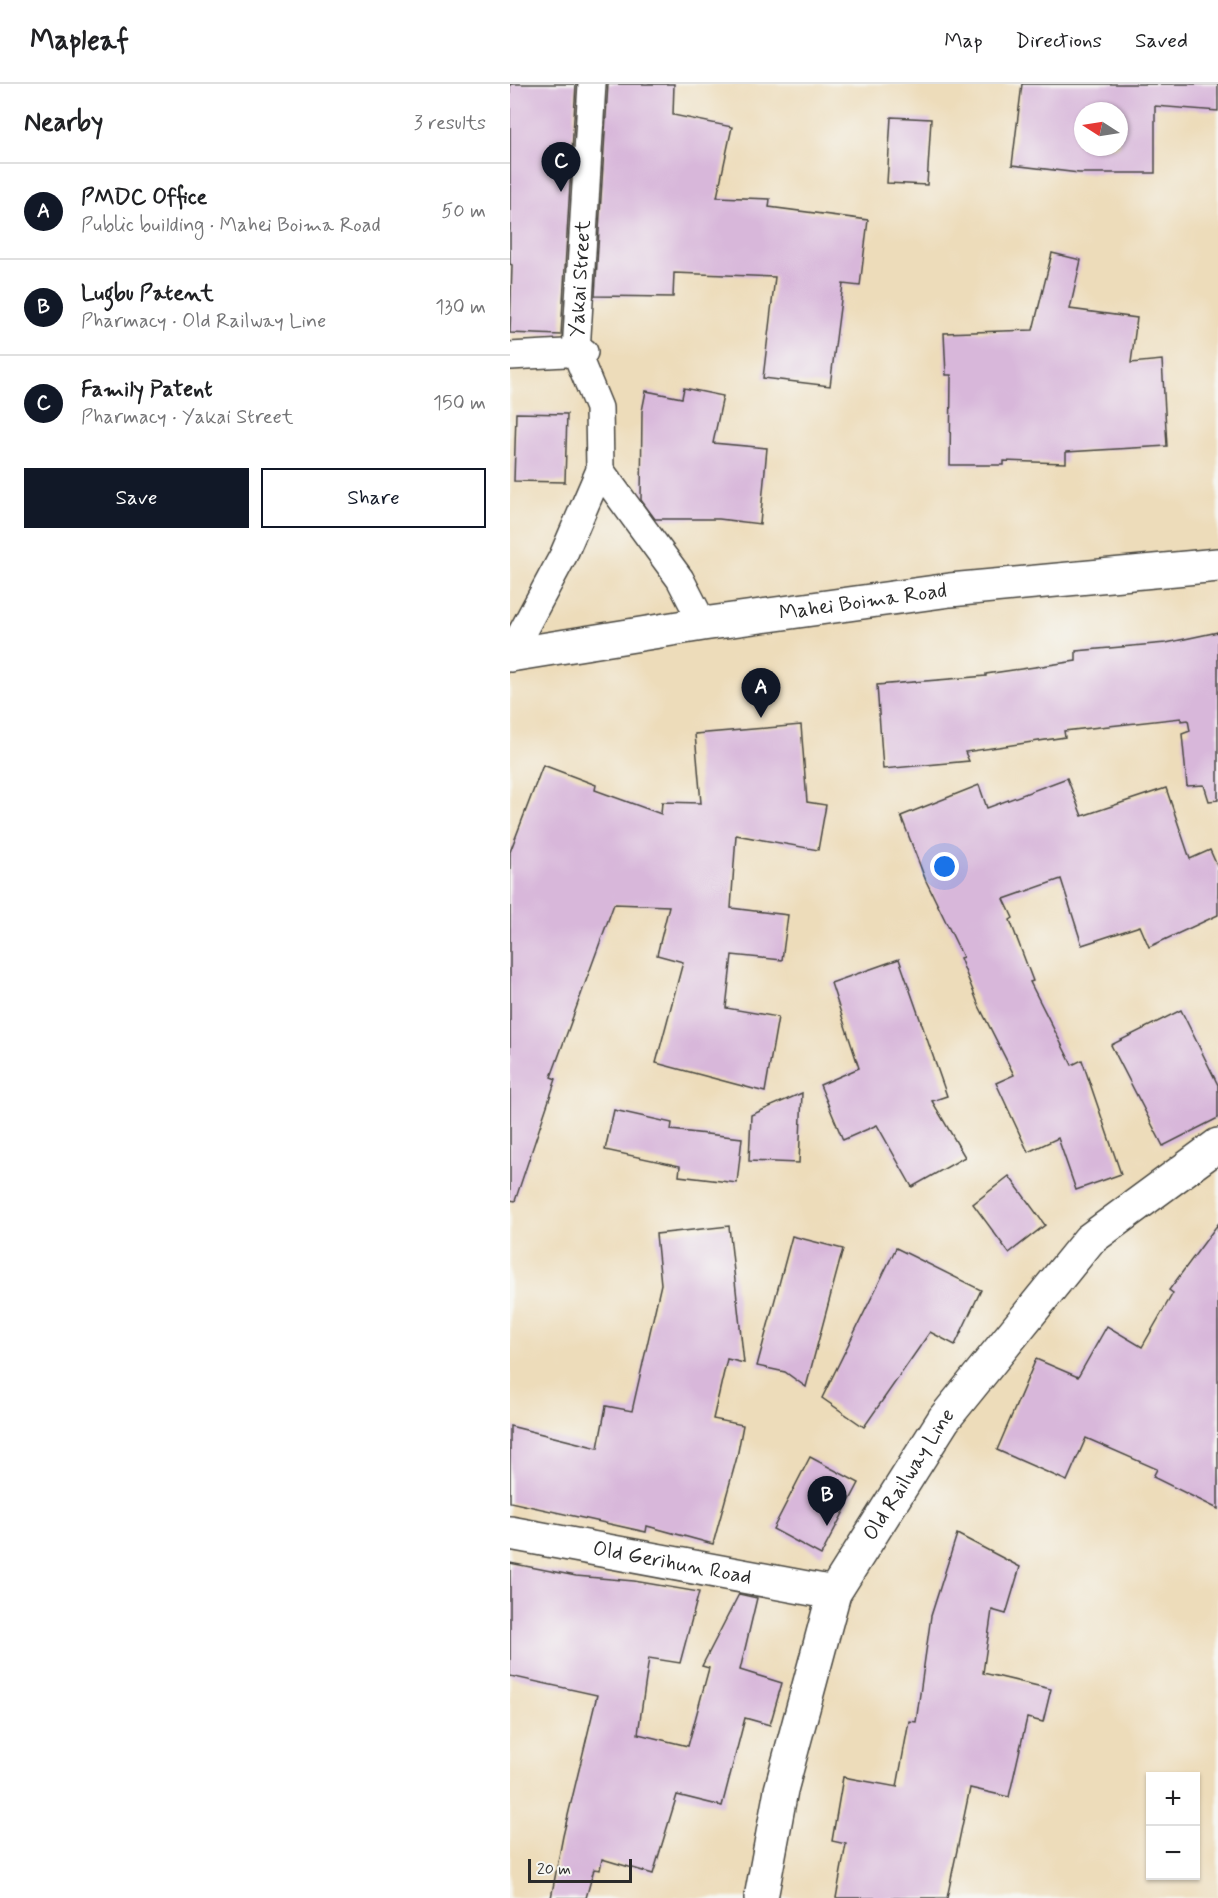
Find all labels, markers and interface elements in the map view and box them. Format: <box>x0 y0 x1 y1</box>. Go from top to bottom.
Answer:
text: Mapleaf <box>30 23 129 60</box>
text: Map <box>944 27 983 55</box>
text: Directions <box>1016 27 1102 55</box>
text: Saved <box>1135 27 1188 55</box>
north arrow <box>1074 102 1128 156</box>
text: Nearby <box>24 106 103 140</box>
text: 3 results <box>414 110 486 137</box>
pin: C <box>542 142 580 192</box>
text: PMDC Office <box>81 184 207 212</box>
text: A <box>37 198 50 225</box>
text: 50 m <box>441 198 486 225</box>
text: Public building · Mahei Boima Road <box>81 212 381 239</box>
street label: Yakai Street <box>563 219 598 338</box>
text: Lugbu Patent <box>81 280 214 308</box>
text: B <box>37 294 50 321</box>
text: 130 m <box>435 294 486 321</box>
text: Pharmacy · Old Railway Line <box>81 308 326 335</box>
text: Family Patent <box>81 376 213 404</box>
text: C <box>36 390 51 417</box>
text: 150 m <box>433 390 486 417</box>
text: Pharmacy · Yakai Street <box>81 404 293 431</box>
button: Save <box>24 468 249 528</box>
button: Share <box>261 468 486 528</box>
street label: Mahei Boima Road <box>777 577 949 627</box>
pin: A <box>742 668 780 718</box>
your location <box>930 852 959 881</box>
street label: Old Railway Line <box>857 1402 961 1546</box>
pin: B <box>808 1476 846 1526</box>
street label: Old Gerihun Road <box>591 1535 754 1591</box>
map controls <box>1146 1772 1200 1880</box>
button: + <box>1146 1772 1200 1826</box>
button: − <box>1146 1826 1200 1880</box>
scale bar <box>528 1856 632 1884</box>
text: 20 m <box>537 1859 571 1880</box>

